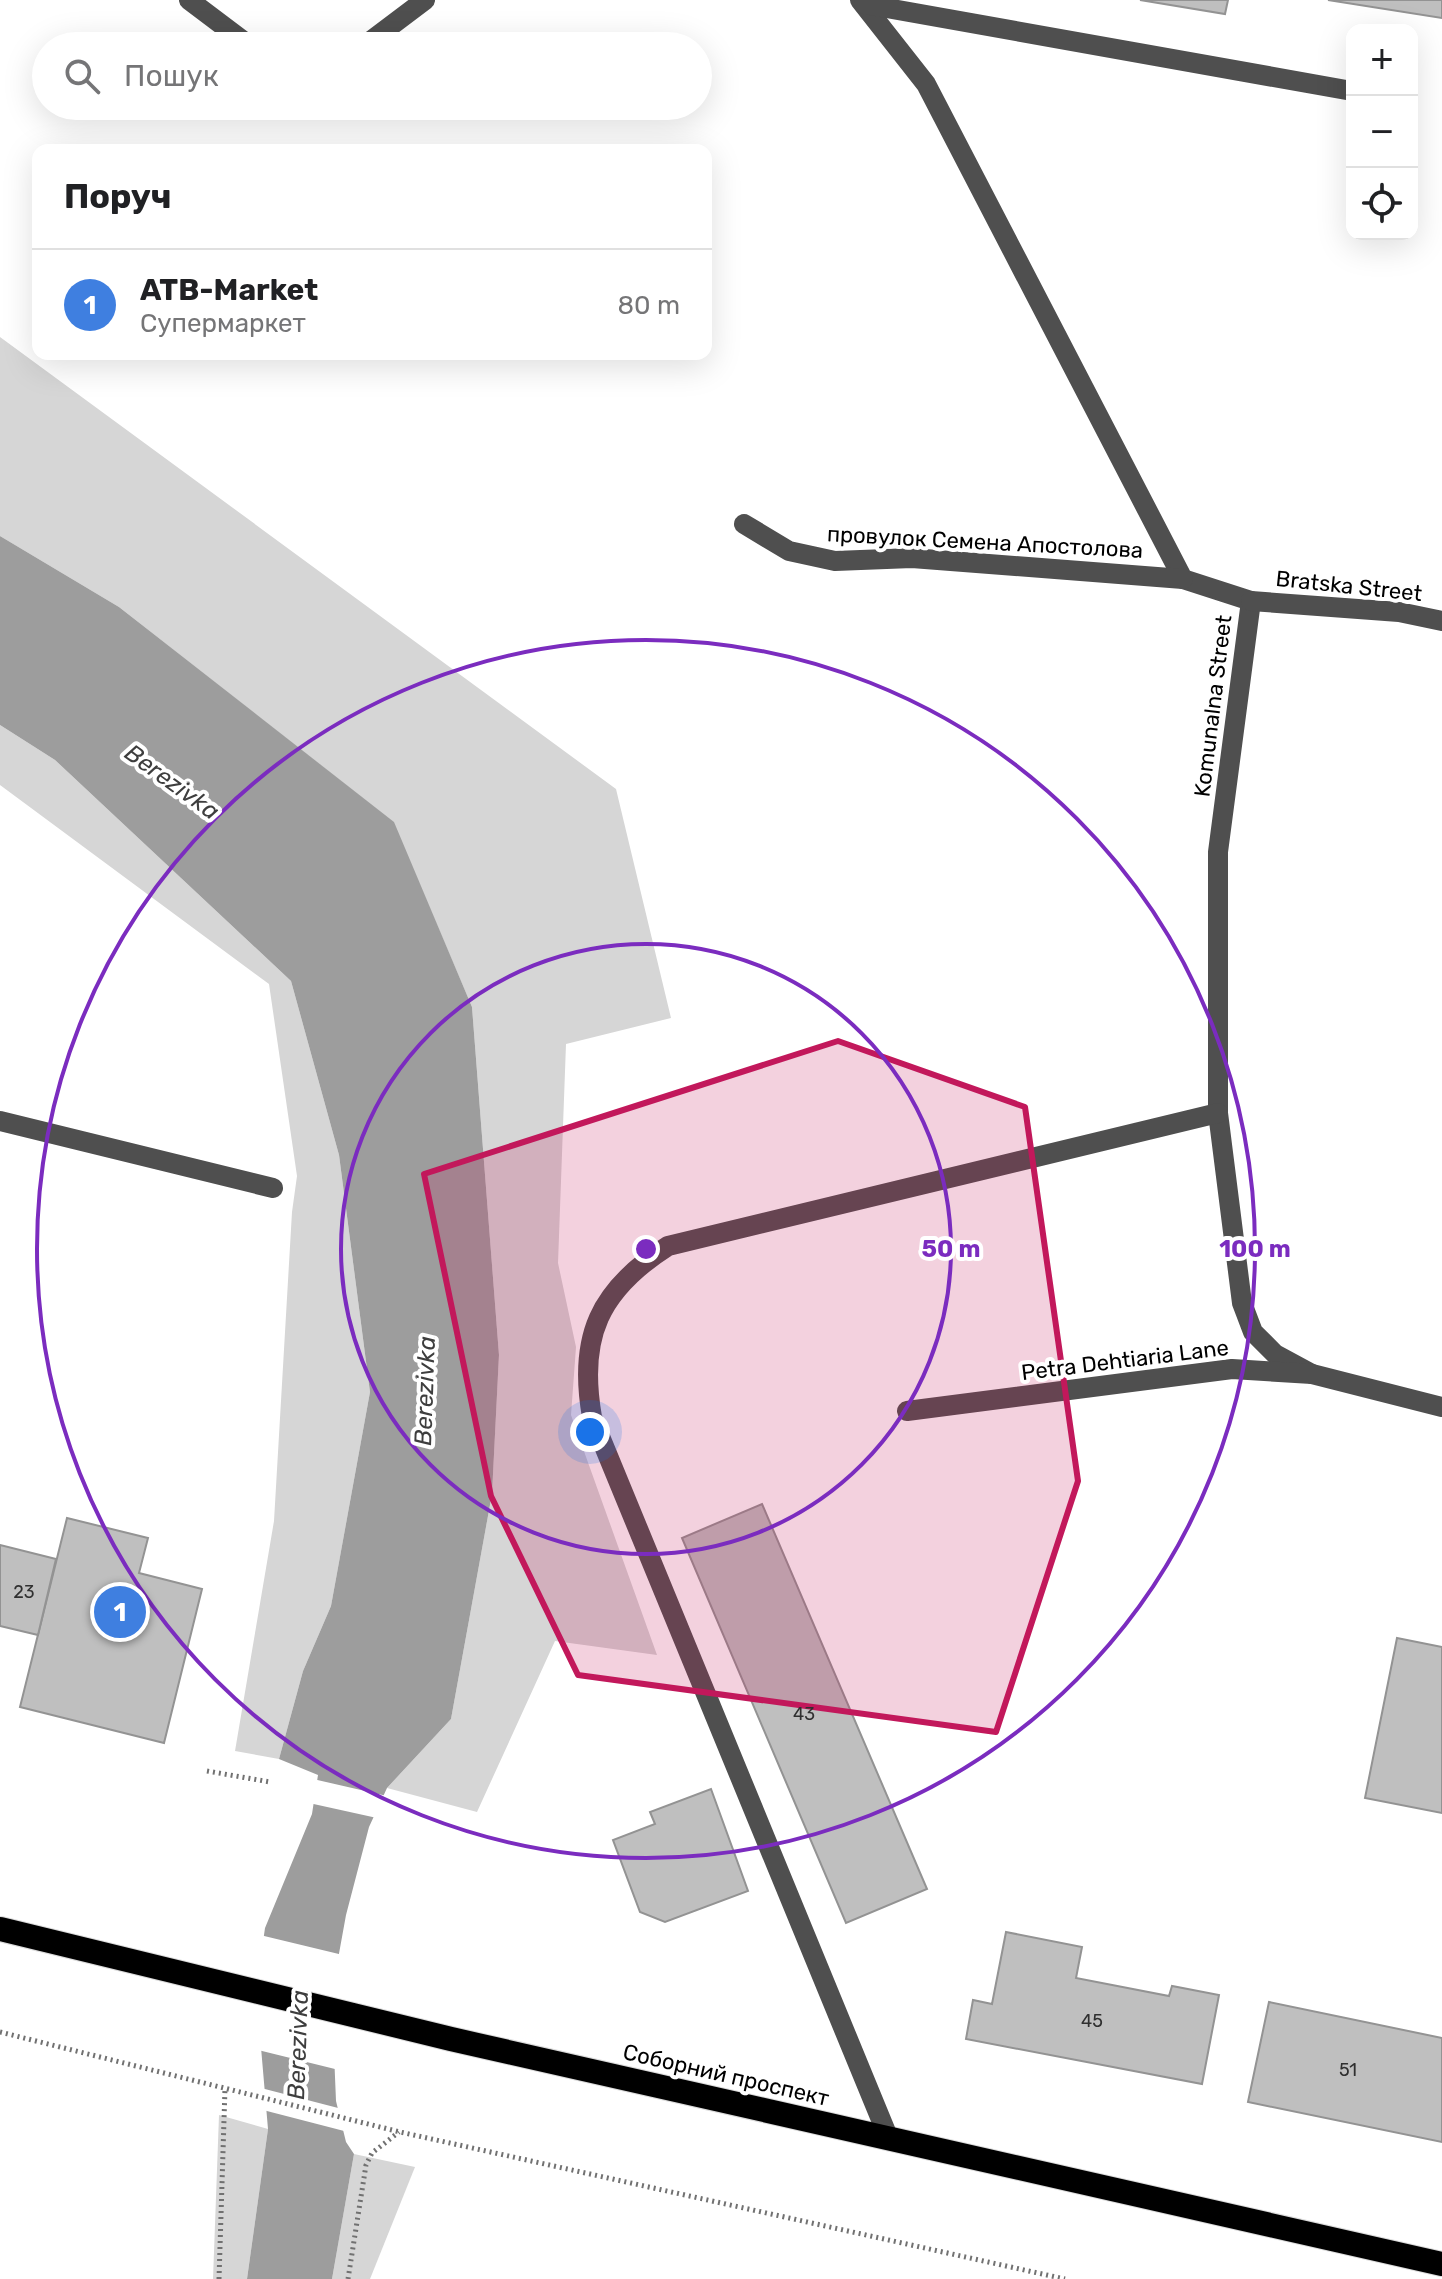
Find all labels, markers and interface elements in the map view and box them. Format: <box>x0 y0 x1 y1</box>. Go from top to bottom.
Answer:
map controls <box>1346 24 1418 240</box>
button: + <box>1346 24 1418 96</box>
search box <box>32 32 712 120</box>
icon: search <box>60 54 104 98</box>
text: Пошук <box>124 58 219 94</box>
button: − <box>1346 96 1418 168</box>
button: locate <box>1346 168 1418 240</box>
text: Поруч <box>64 176 172 217</box>
text: ATB-Market <box>140 272 318 308</box>
text: 1 <box>84 290 96 321</box>
text: 80 m <box>617 290 680 321</box>
text: Супермаркет <box>140 308 306 339</box>
street label: провулок Семена Апостолова <box>826 520 1144 564</box>
street label: Bratska Street <box>1274 565 1424 607</box>
street label: Komunalna Street <box>1188 613 1238 799</box>
water label: Berezivka <box>119 738 225 826</box>
centre of rings <box>632 1235 660 1263</box>
text: 50 m <box>922 1235 980 1263</box>
text: 100 m <box>1219 1235 1291 1263</box>
street label: Petra Dehtiaria Lane <box>1020 1334 1230 1386</box>
water label: Berezivka <box>409 1336 441 1446</box>
your location <box>570 1412 610 1452</box>
house number: 23 <box>13 1581 35 1603</box>
pin: 1 <box>94 1582 146 1642</box>
house number: 43 <box>793 1703 815 1725</box>
water label: Berezivka <box>282 1990 314 2100</box>
house number: 45 <box>1081 2010 1103 2032</box>
street label: Соборний проспект <box>620 2038 832 2112</box>
house number: 51 <box>1339 2059 1357 2081</box>

